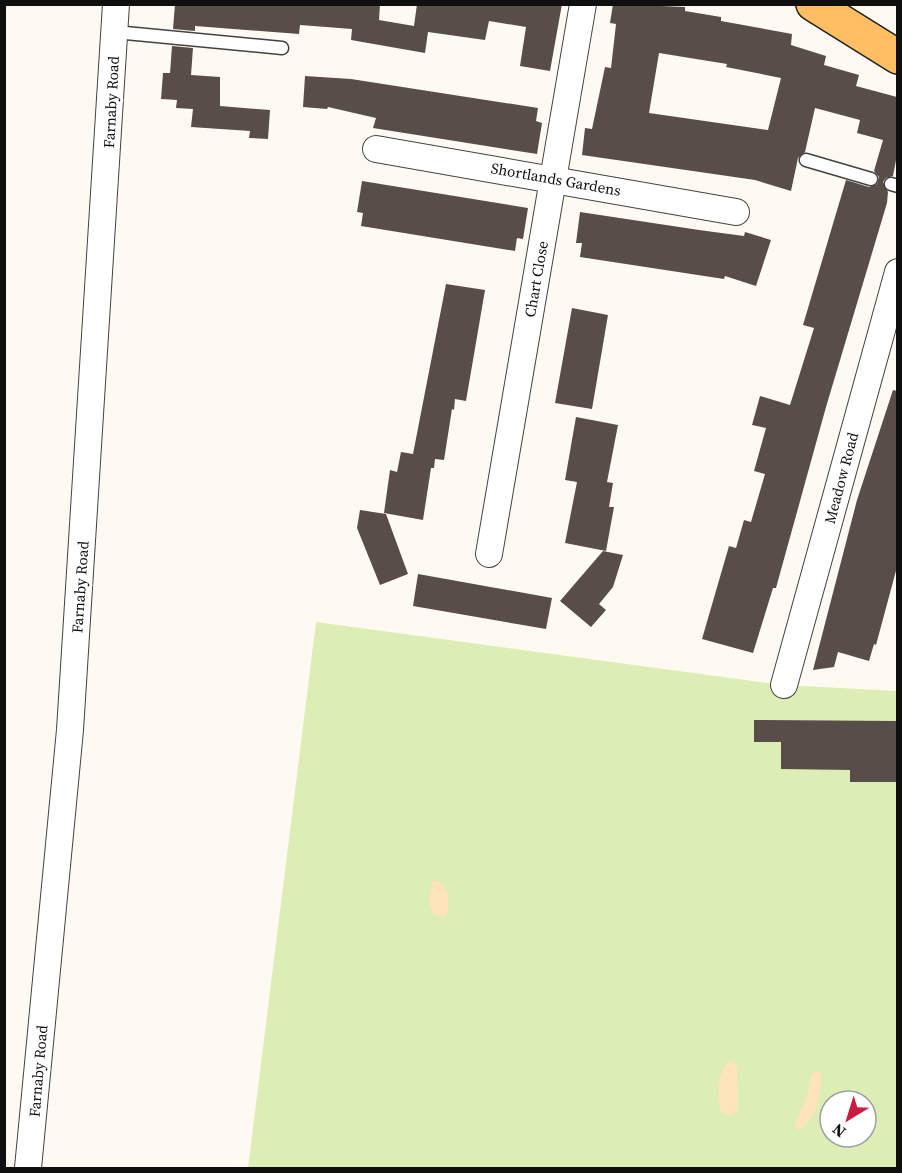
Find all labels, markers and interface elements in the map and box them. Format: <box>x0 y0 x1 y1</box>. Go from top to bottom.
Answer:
street label: Farnaby Road <box>98 55 124 149</box>
street label: Shortlands Gardens <box>489 157 623 201</box>
street label: Chart Close <box>519 239 553 319</box>
street label: Meadow Road <box>819 429 863 526</box>
street label: Farnaby Road <box>66 540 94 634</box>
street label: Farnaby Road <box>24 1024 53 1118</box>
north arrow <box>818 1089 878 1149</box>
text: N <box>827 1118 850 1143</box>

